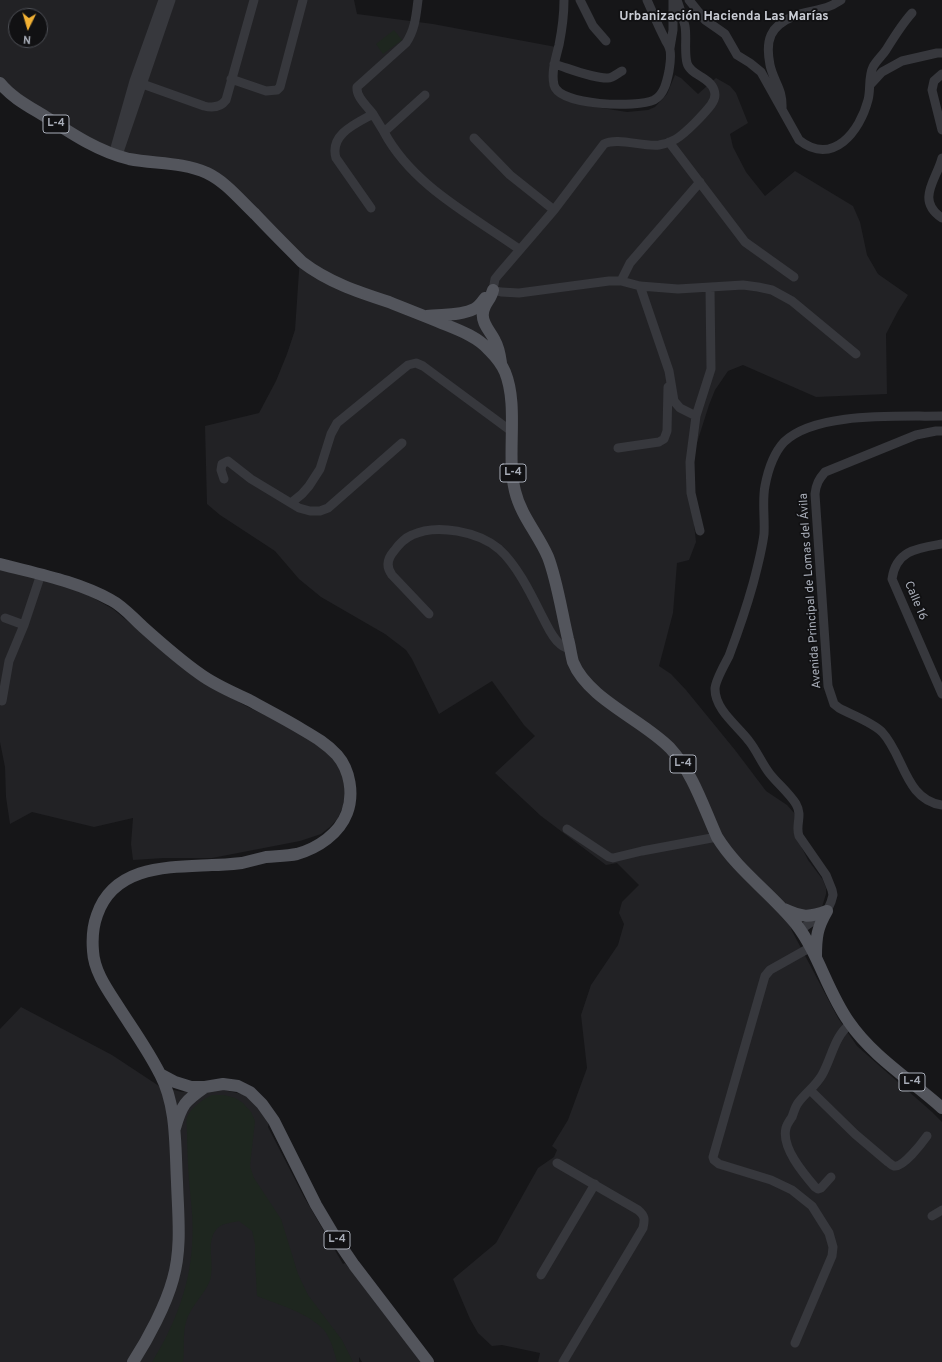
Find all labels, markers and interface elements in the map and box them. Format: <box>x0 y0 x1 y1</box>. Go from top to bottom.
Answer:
north arrow <box>8 8 48 48</box>
district label: Urbanización Hacienda Las Marías <box>619 9 829 25</box>
text: N <box>22 32 32 46</box>
road number: L-4 <box>43 115 69 133</box>
road number: L-4 <box>500 464 526 482</box>
street label: Avenida Principal de Lomas del Ávila <box>797 493 825 689</box>
street label: Calle 16 <box>900 579 930 623</box>
road number: L-4 <box>670 755 696 773</box>
road number: L-4 <box>899 1073 925 1091</box>
road number: L-4 <box>324 1231 350 1249</box>

